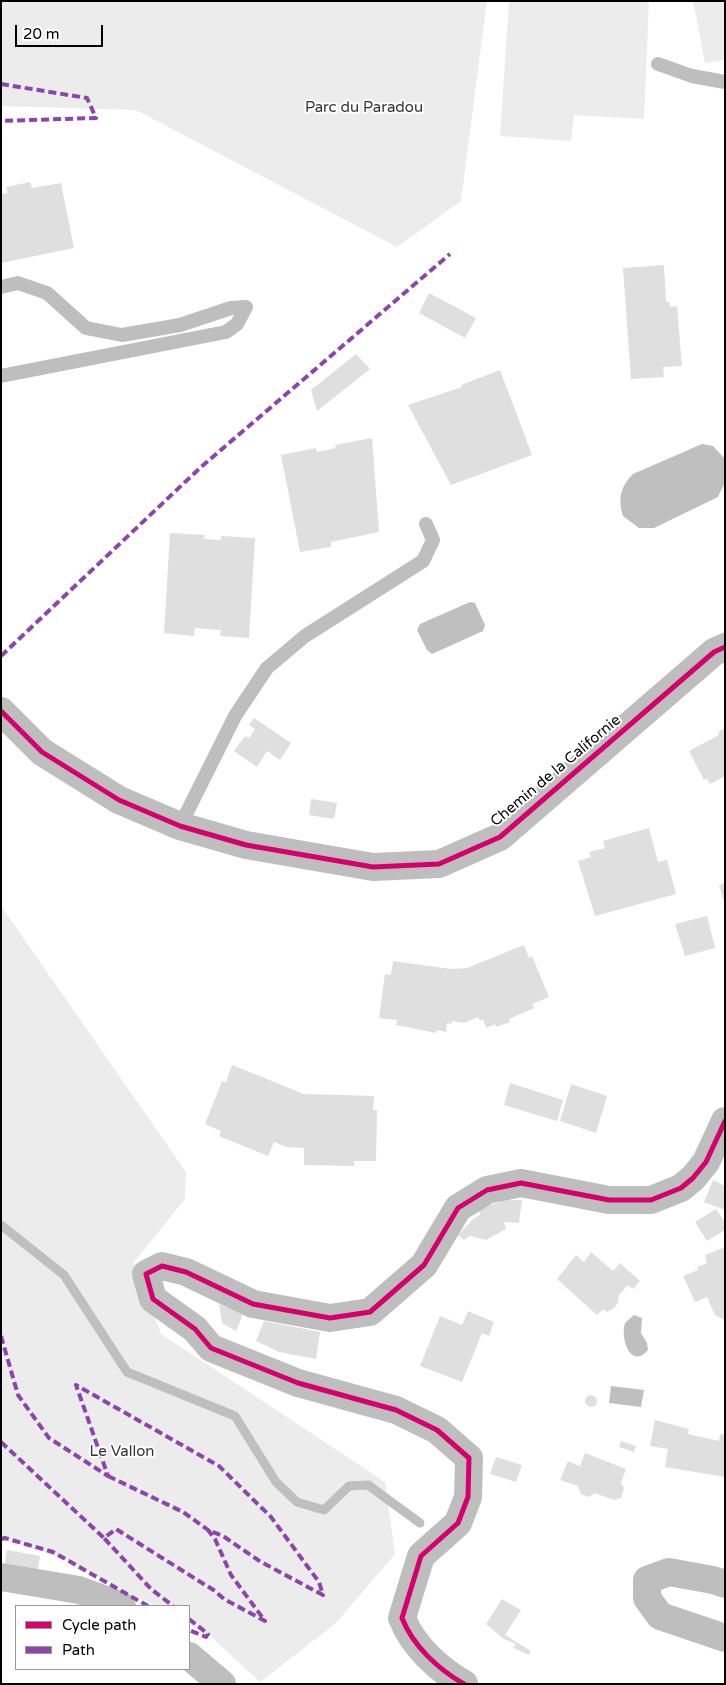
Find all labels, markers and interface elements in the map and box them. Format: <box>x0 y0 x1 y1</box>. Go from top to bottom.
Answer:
scale bar <box>18 15 105 47</box>
text: 20 m <box>23 25 60 43</box>
park label: Parc du Paradou <box>305 99 423 117</box>
street label: Chemin de la Californie <box>487 711 625 831</box>
park label: Le Vallon <box>90 1443 154 1461</box>
legend <box>15 1605 190 1670</box>
text: Cycle path <box>62 1616 136 1634</box>
text: Path <box>62 1641 95 1659</box>

